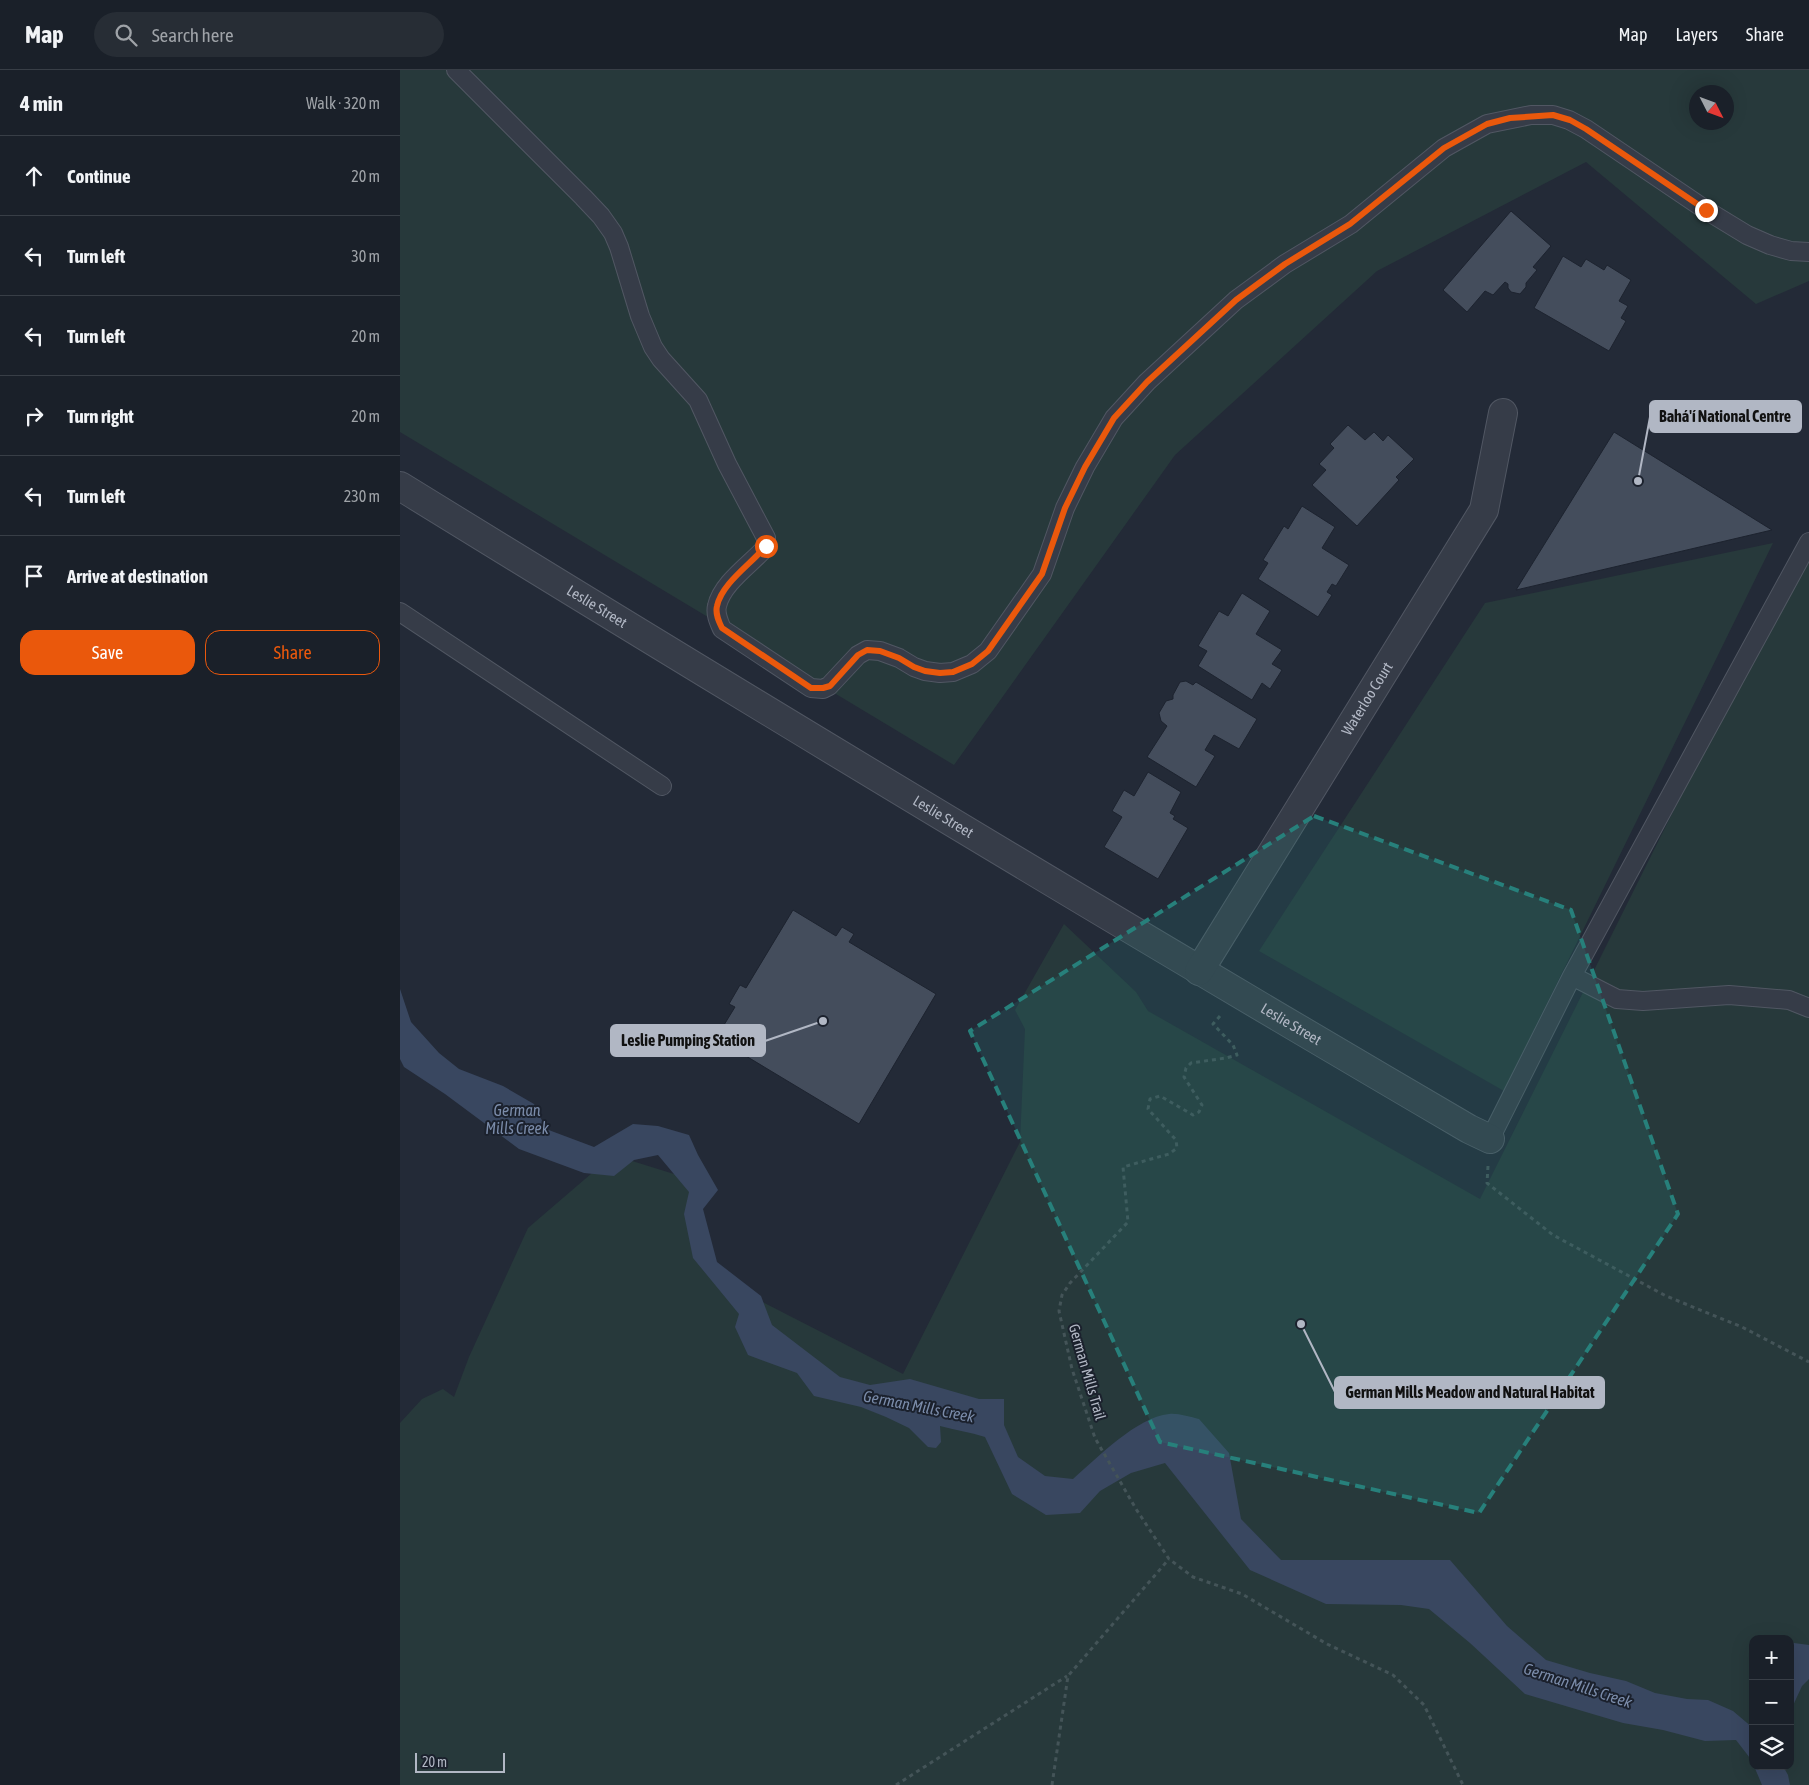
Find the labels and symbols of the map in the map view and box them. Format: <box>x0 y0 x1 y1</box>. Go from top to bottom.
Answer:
north arrow <box>1689 85 1734 130</box>
route end <box>1695 199 1718 222</box>
callout: Bahá'í National Centre <box>1650 401 1801 432</box>
text: Bahá'í National Centre <box>1659 407 1791 425</box>
route start <box>755 535 778 558</box>
street label: Leslie Street <box>564 582 630 631</box>
street label: Waterloo Court <box>1338 659 1396 738</box>
street label: Leslie Street <box>910 792 977 841</box>
street label: Leslie Street <box>1258 999 1324 1048</box>
callout: Leslie Pumping Station <box>611 1025 765 1056</box>
text: Leslie Pumping Station <box>621 1031 755 1049</box>
water label: German Mills Creek <box>485 1101 550 1137</box>
street label: German Mills Trail <box>1066 1322 1109 1422</box>
callout: German Mills Meadow and Natural Habitat <box>1335 1377 1604 1408</box>
text: German Mills Meadow and Natural Habitat <box>1345 1383 1595 1401</box>
water label: German Mills Creek <box>862 1386 977 1426</box>
water label: German Mills Creek <box>1522 1659 1635 1711</box>
scale bar <box>415 1750 505 1773</box>

